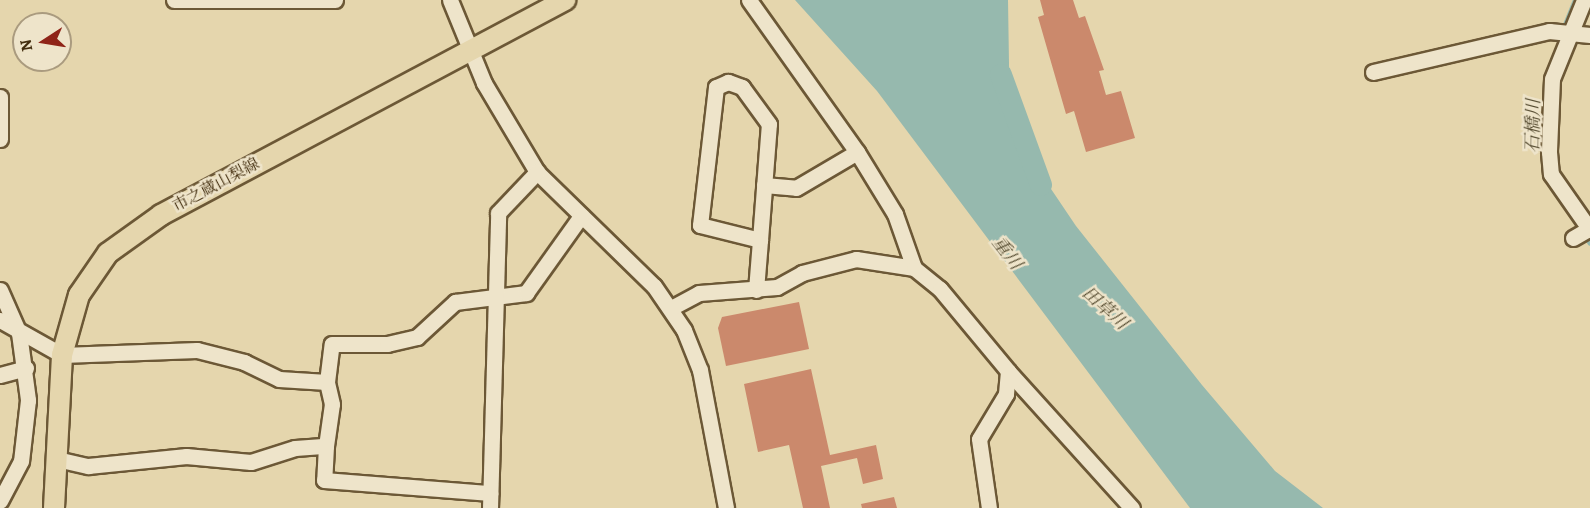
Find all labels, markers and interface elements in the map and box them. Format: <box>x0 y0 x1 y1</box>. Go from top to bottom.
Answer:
north arrow <box>12 12 72 72</box>
text: N <box>14 37 38 53</box>
water label: 石橋川 <box>1522 99 1544 153</box>
street label: 市之蔵山梨線 <box>169 154 263 216</box>
water label: 重川 <box>987 232 1027 274</box>
water label: 田草川 <box>1078 282 1132 334</box>

